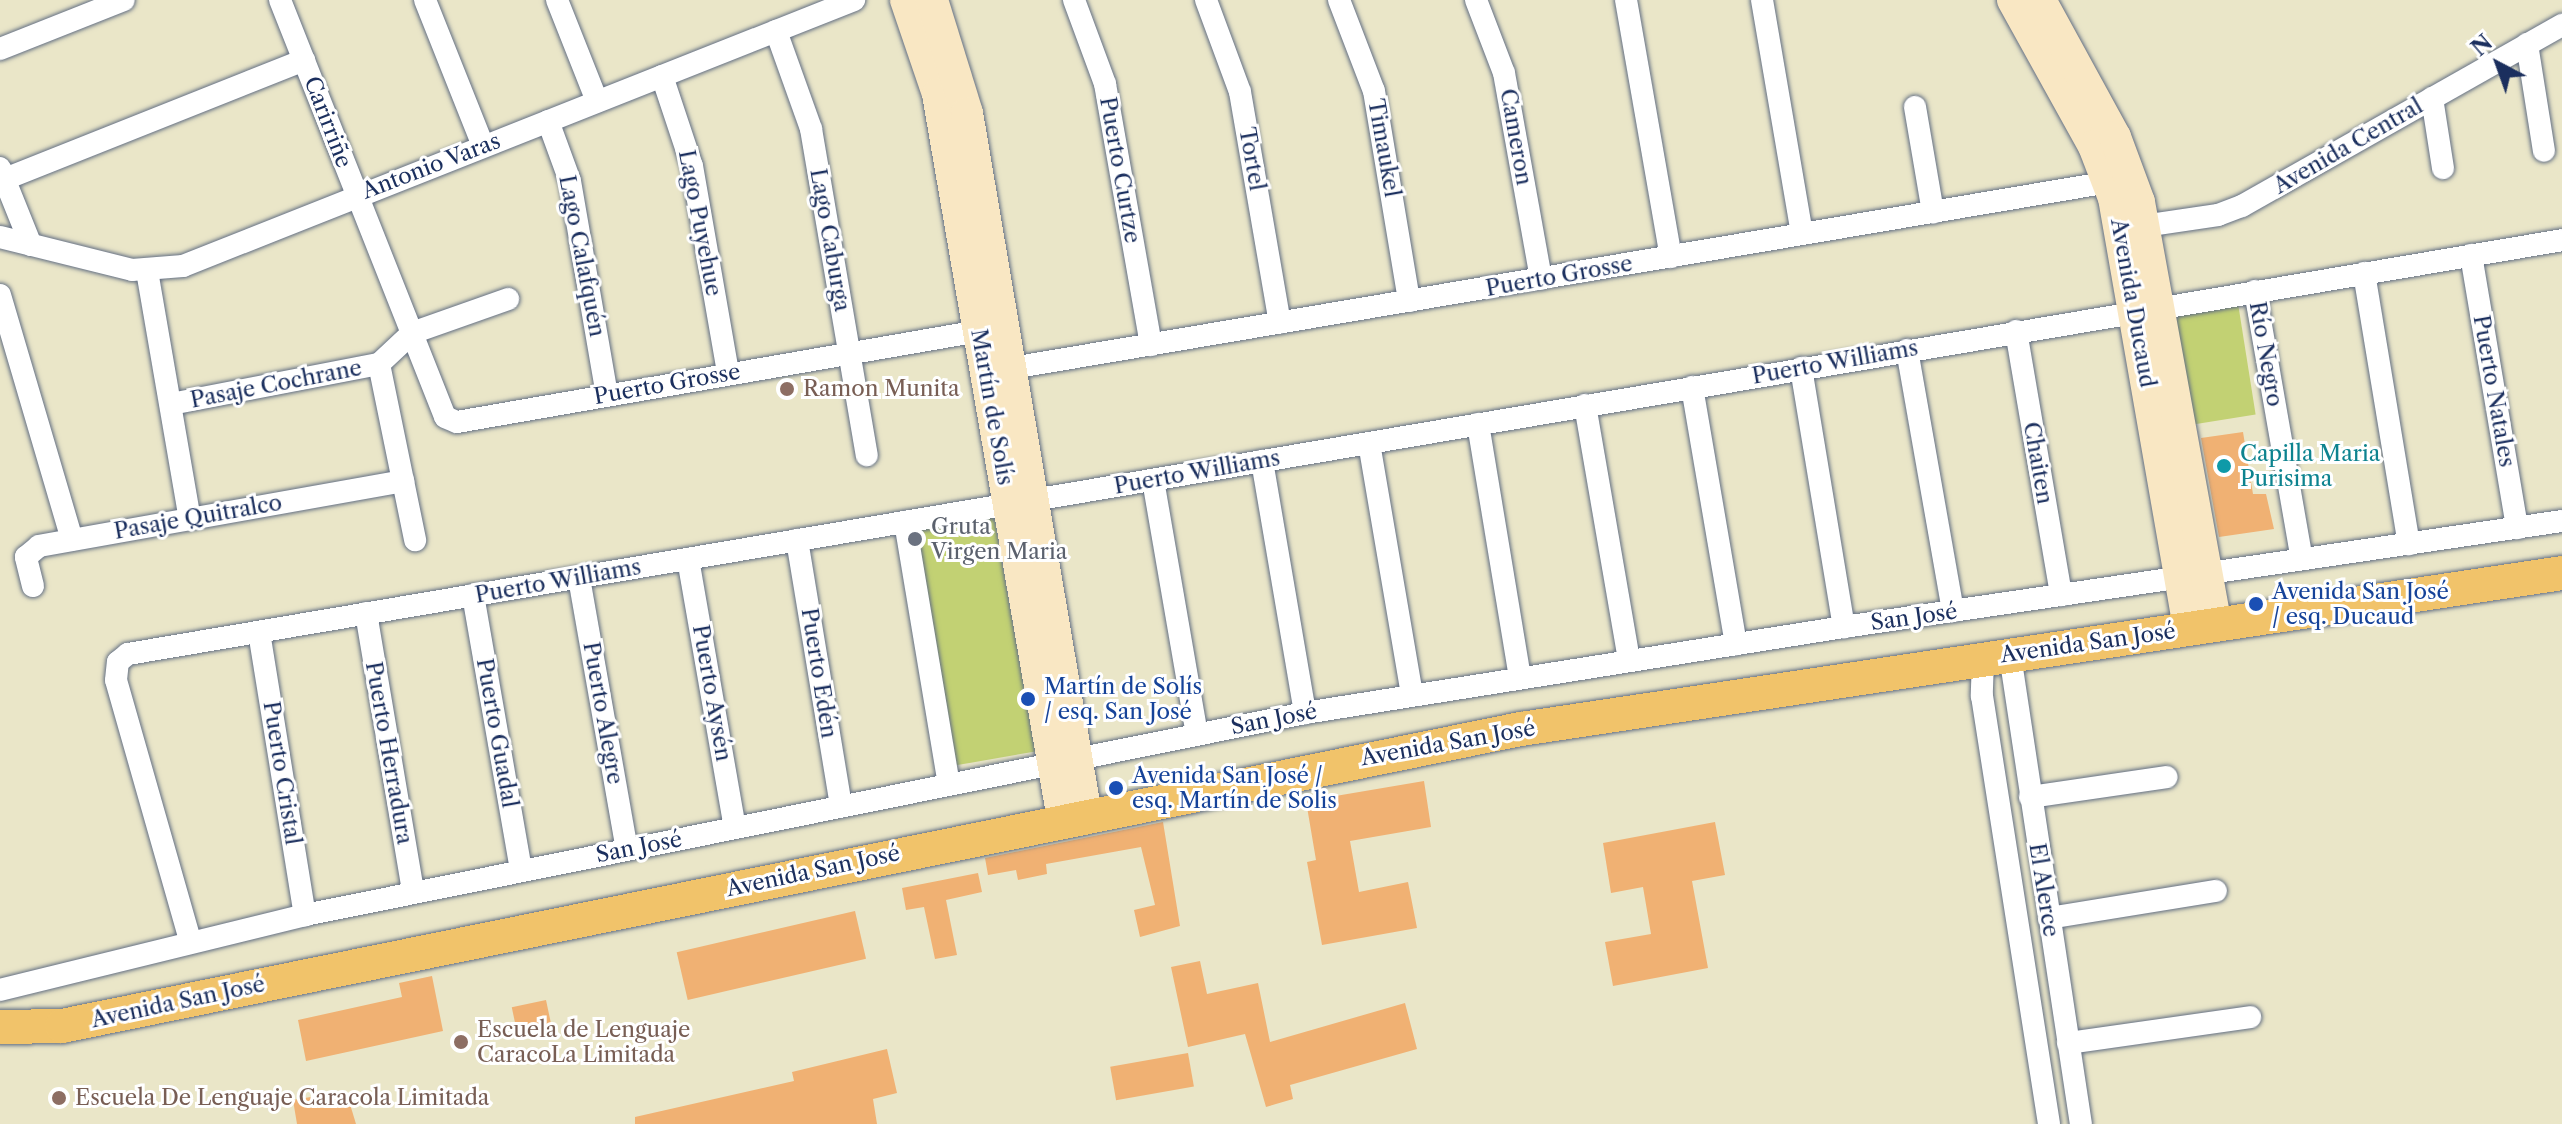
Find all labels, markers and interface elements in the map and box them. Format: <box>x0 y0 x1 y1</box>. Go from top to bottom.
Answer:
north arrow <box>2458 24 2538 104</box>
text: N <box>2466 29 2498 62</box>
street label: Carirriñe <box>299 73 357 171</box>
street label: Cameron <box>1495 87 1537 187</box>
street label: Avenida Central <box>2269 93 2427 199</box>
street label: Puerto Curtze <box>1094 95 1146 245</box>
street label: Timaukel <box>1362 97 1406 199</box>
street label: Tortel <box>1233 125 1271 193</box>
street label: Antonio Varas <box>358 127 504 205</box>
street label: Lago Puyehue <box>673 148 727 298</box>
street label: Lago Caburga <box>804 167 856 313</box>
street label: Lago Calafquén <box>553 173 611 339</box>
street label: Avenida Ducaud <box>2105 216 2161 390</box>
street label: Puerto Grosse <box>1484 250 1634 302</box>
street label: Río Negro <box>2244 299 2288 409</box>
street label: Puerto Natales <box>2468 313 2520 469</box>
street label: Martín de Solís <box>965 327 1019 487</box>
street label: Puerto Williams <box>1749 334 1921 390</box>
street label: Pasaje Cochrane <box>188 354 364 414</box>
street label: Puerto Grosse <box>592 358 742 410</box>
place label: Ramon Munita <box>803 376 960 402</box>
marker: Ramon Munita <box>778 380 796 398</box>
street label: Chaiten <box>2018 420 2058 506</box>
place label: Capilla Maria Purisima <box>2240 440 2381 492</box>
street label: Puerto Williams <box>1111 444 1283 500</box>
marker: Capilla Maria Purisima <box>2215 457 2233 475</box>
street label: Pasaje Quitralco <box>112 489 284 545</box>
place label: Gruta Virgen Maria <box>931 513 1067 564</box>
marker: Gruta Virgen Maria <box>906 530 924 548</box>
street label: Puerto Williams <box>472 553 644 609</box>
place label: Avenida San José / esq. Ducaud <box>2272 578 2449 630</box>
marker: Avenida San José / esq. Ducaud <box>2247 595 2265 613</box>
street label: San José <box>1869 598 1959 636</box>
street label: Puerto Edén <box>796 606 842 740</box>
street label: Avenida San José <box>1998 618 2178 668</box>
street label: Puerto Aysén <box>687 622 737 764</box>
street label: Puerto Alegre <box>577 639 629 787</box>
street label: Puerto Guadal <box>471 656 523 810</box>
street label: Puerto Herradura <box>360 660 418 846</box>
place label: Martín de Solís / esq. San José <box>1044 673 1202 724</box>
marker: Martín de Solís / esq. San José <box>1019 690 1037 708</box>
street label: San José <box>1229 698 1319 740</box>
street label: Puerto Cristal <box>258 699 306 847</box>
street label: Avenida San José <box>1359 715 1537 771</box>
place label: Avenida San José / esq. Martín de Solis <box>1132 762 1337 814</box>
marker: Avenida San José / esq. Martín de Solis <box>1107 779 1125 797</box>
street label: San José <box>594 826 684 868</box>
street label: Avenida San José <box>724 840 902 902</box>
street label: El Alerce <box>2023 841 2065 939</box>
street label: Avenida San José <box>89 971 267 1033</box>
place label: Escuela de Lenguaje CaracoLa Limitada <box>477 1016 691 1068</box>
marker: Escuela de Lenguaje CaracoLa Limitada <box>452 1033 470 1051</box>
place label: Escuela De Lenguaje Caracola Limitada <box>75 1085 490 1111</box>
marker: Escuela De Lenguaje Caracola Limitada <box>50 1089 68 1107</box>

